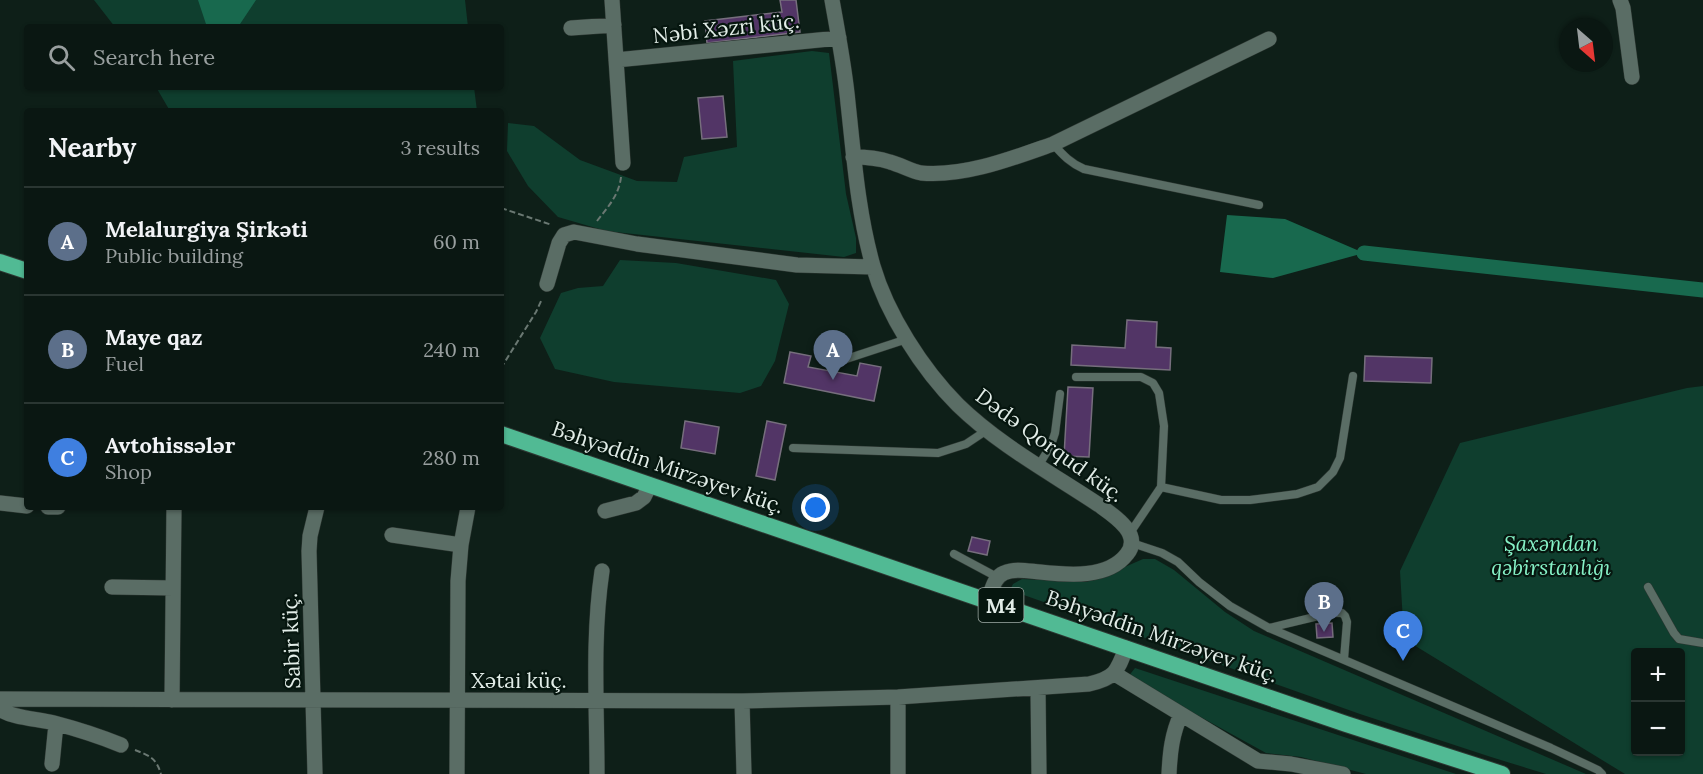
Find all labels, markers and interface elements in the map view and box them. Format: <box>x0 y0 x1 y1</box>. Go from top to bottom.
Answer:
street label: Nəbi Xəzri küç. <box>651 7 801 49</box>
north arrow <box>1559 18 1613 72</box>
search box <box>24 24 504 90</box>
icon: search <box>45 41 78 74</box>
text: Search here <box>93 43 215 71</box>
text: Nearby <box>48 131 136 164</box>
text: 3 results <box>401 135 480 160</box>
text: Melalurgiya Şirkəti <box>105 215 308 243</box>
text: A <box>61 229 74 254</box>
text: 60 m <box>433 229 480 254</box>
text: Public building <box>105 243 243 268</box>
text: Maye qaz <box>105 323 202 351</box>
pin: A <box>814 330 852 380</box>
text: B <box>61 337 74 362</box>
text: 240 m <box>423 337 480 362</box>
text: Fuel <box>105 351 144 376</box>
street label: Dədə Qorqud küç. <box>970 382 1130 508</box>
street label: Bəhyəddin Mirzəyev küç. <box>549 415 787 519</box>
text: Avtohissələr <box>105 431 235 459</box>
text: C <box>61 445 74 470</box>
text: 280 m <box>422 445 480 470</box>
text: Shop <box>105 459 152 484</box>
your location <box>801 493 830 522</box>
park label: Şaxəndan qəbirstanlığı <box>1491 530 1611 581</box>
pin: B <box>1304 582 1344 632</box>
street label: Bəhyəddin Mirzəyev küç. <box>1043 584 1281 688</box>
road number: M4 <box>978 588 1024 622</box>
street label: Sabir küç. <box>276 593 306 689</box>
pin: C <box>1384 612 1422 661</box>
map controls <box>1631 648 1685 756</box>
button: + <box>1631 648 1685 702</box>
street label: Xətai küç. <box>471 667 567 694</box>
button: − <box>1631 702 1685 756</box>

